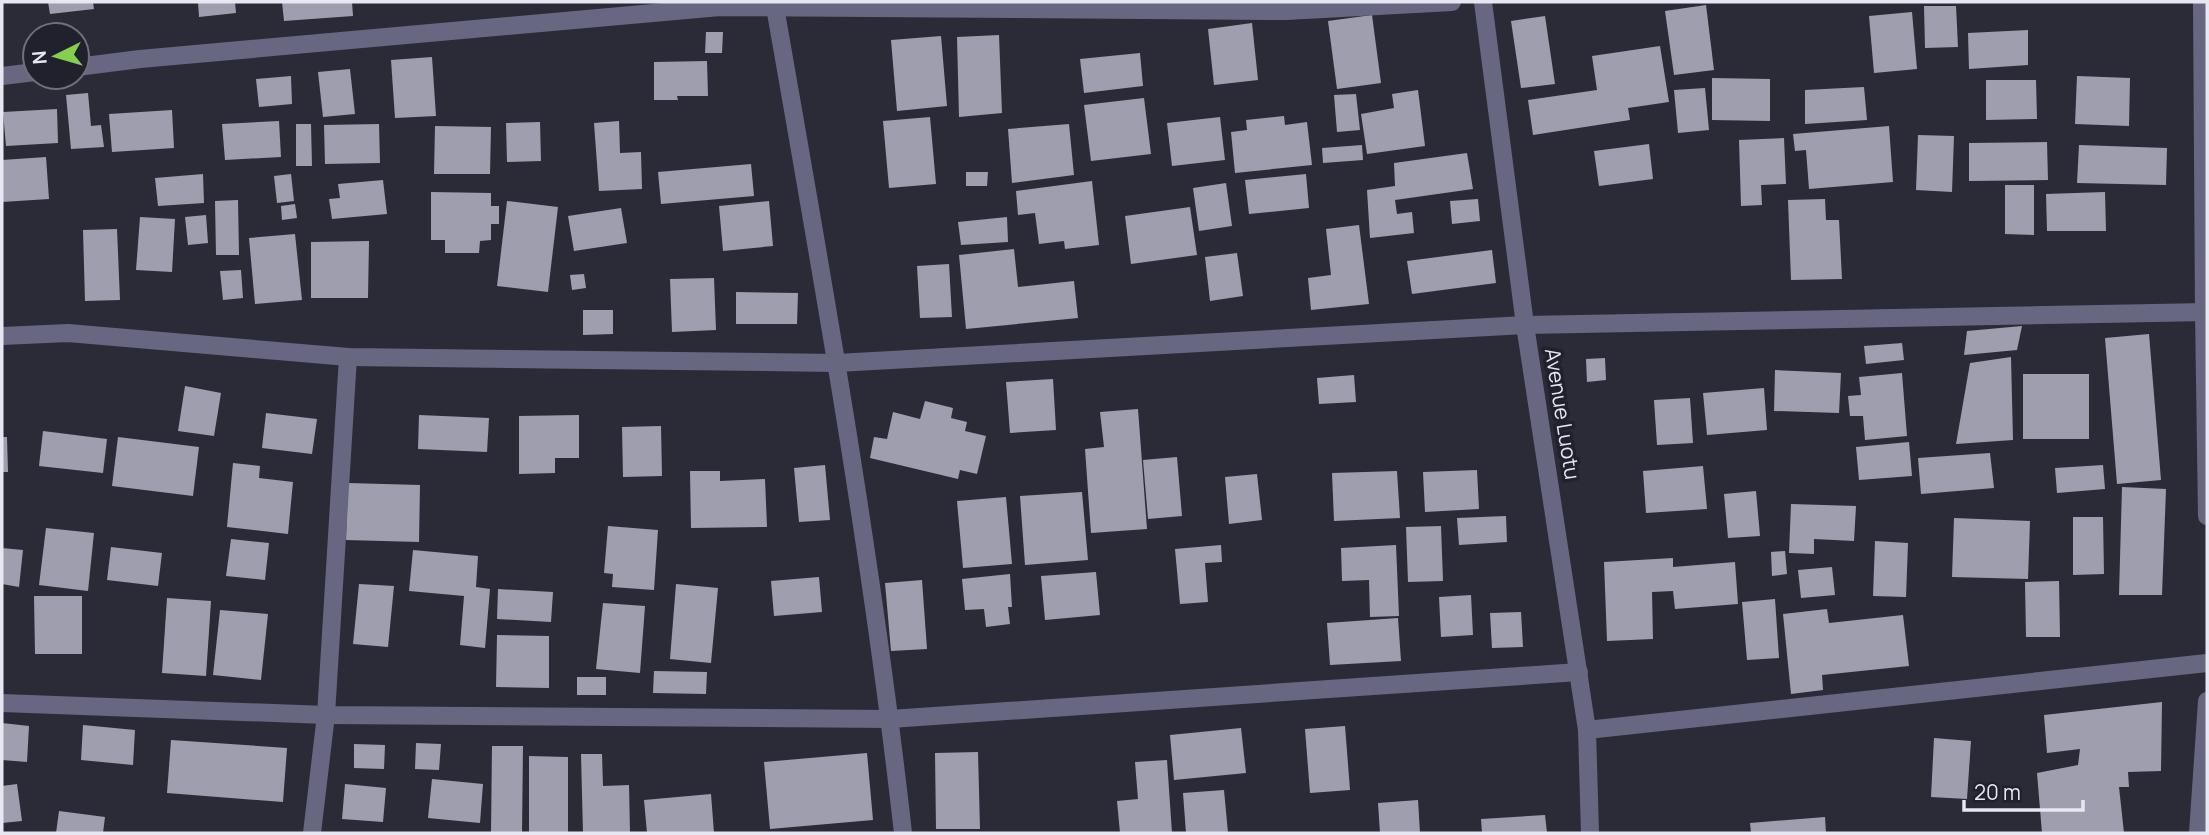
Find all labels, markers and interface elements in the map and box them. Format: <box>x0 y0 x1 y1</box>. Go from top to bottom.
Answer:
north arrow <box>21 21 91 91</box>
text: N <box>26 50 53 65</box>
street label: Avenue Luotu <box>1539 346 1587 482</box>
scale bar <box>1964 768 2083 812</box>
text: 20 m <box>1974 778 2021 806</box>

